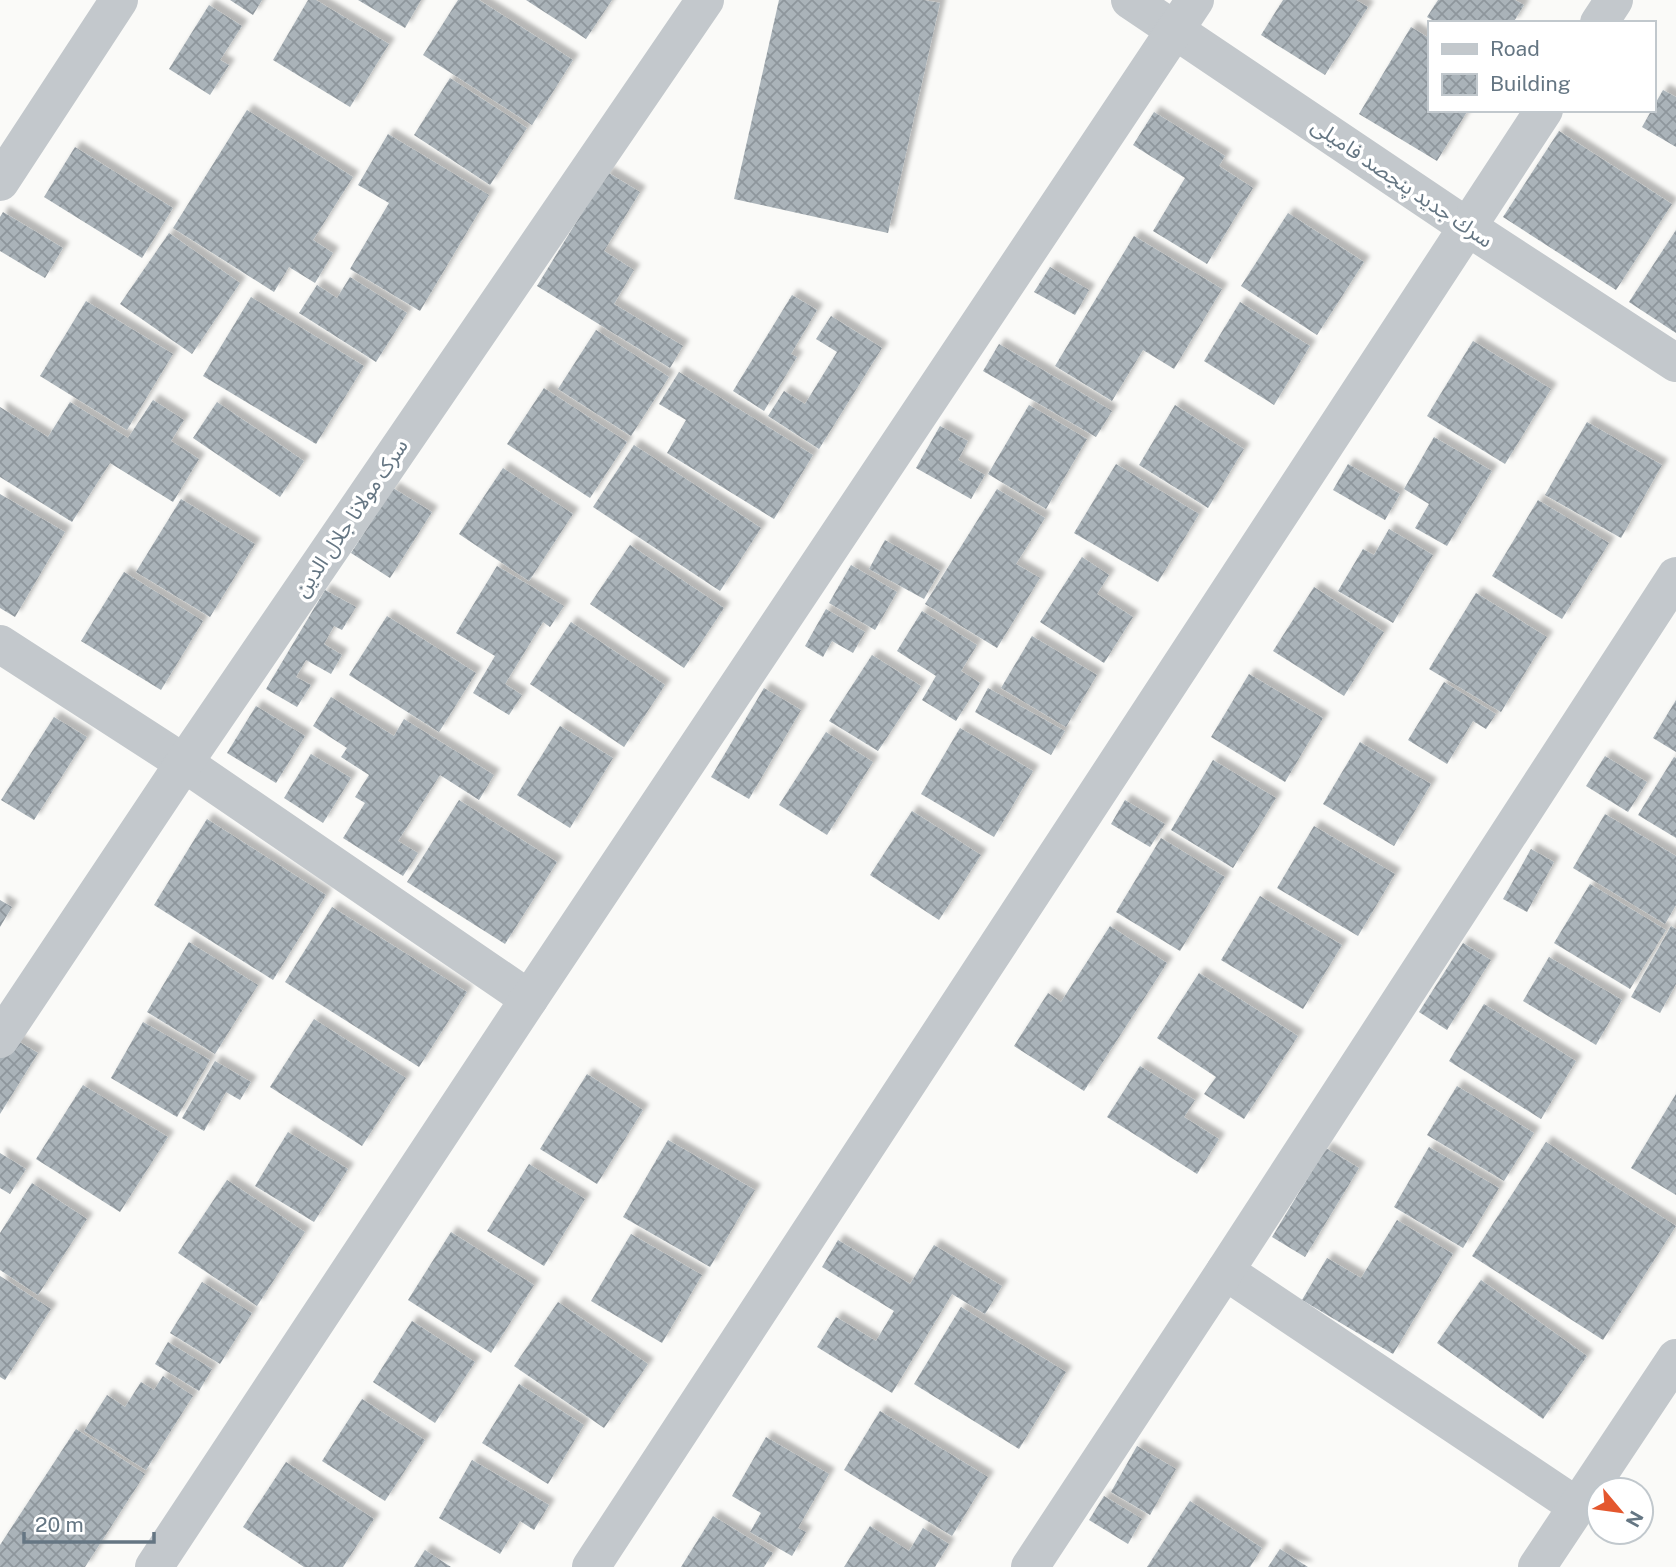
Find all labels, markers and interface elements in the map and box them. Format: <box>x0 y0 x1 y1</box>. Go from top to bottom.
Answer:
legend <box>1428 21 1655 112</box>
text: Road <box>1490 36 1540 61</box>
text: Building <box>1490 71 1571 96</box>
street label: سرك جدید پنجصد فامیلی <box>1306 113 1498 254</box>
street label: سرک مولانا جلال الدین <box>288 434 413 602</box>
north arrow <box>1585 1476 1655 1546</box>
scale bar <box>24 1500 154 1544</box>
text: N <box>1622 1507 1648 1531</box>
text: 20 m <box>35 1512 84 1537</box>

